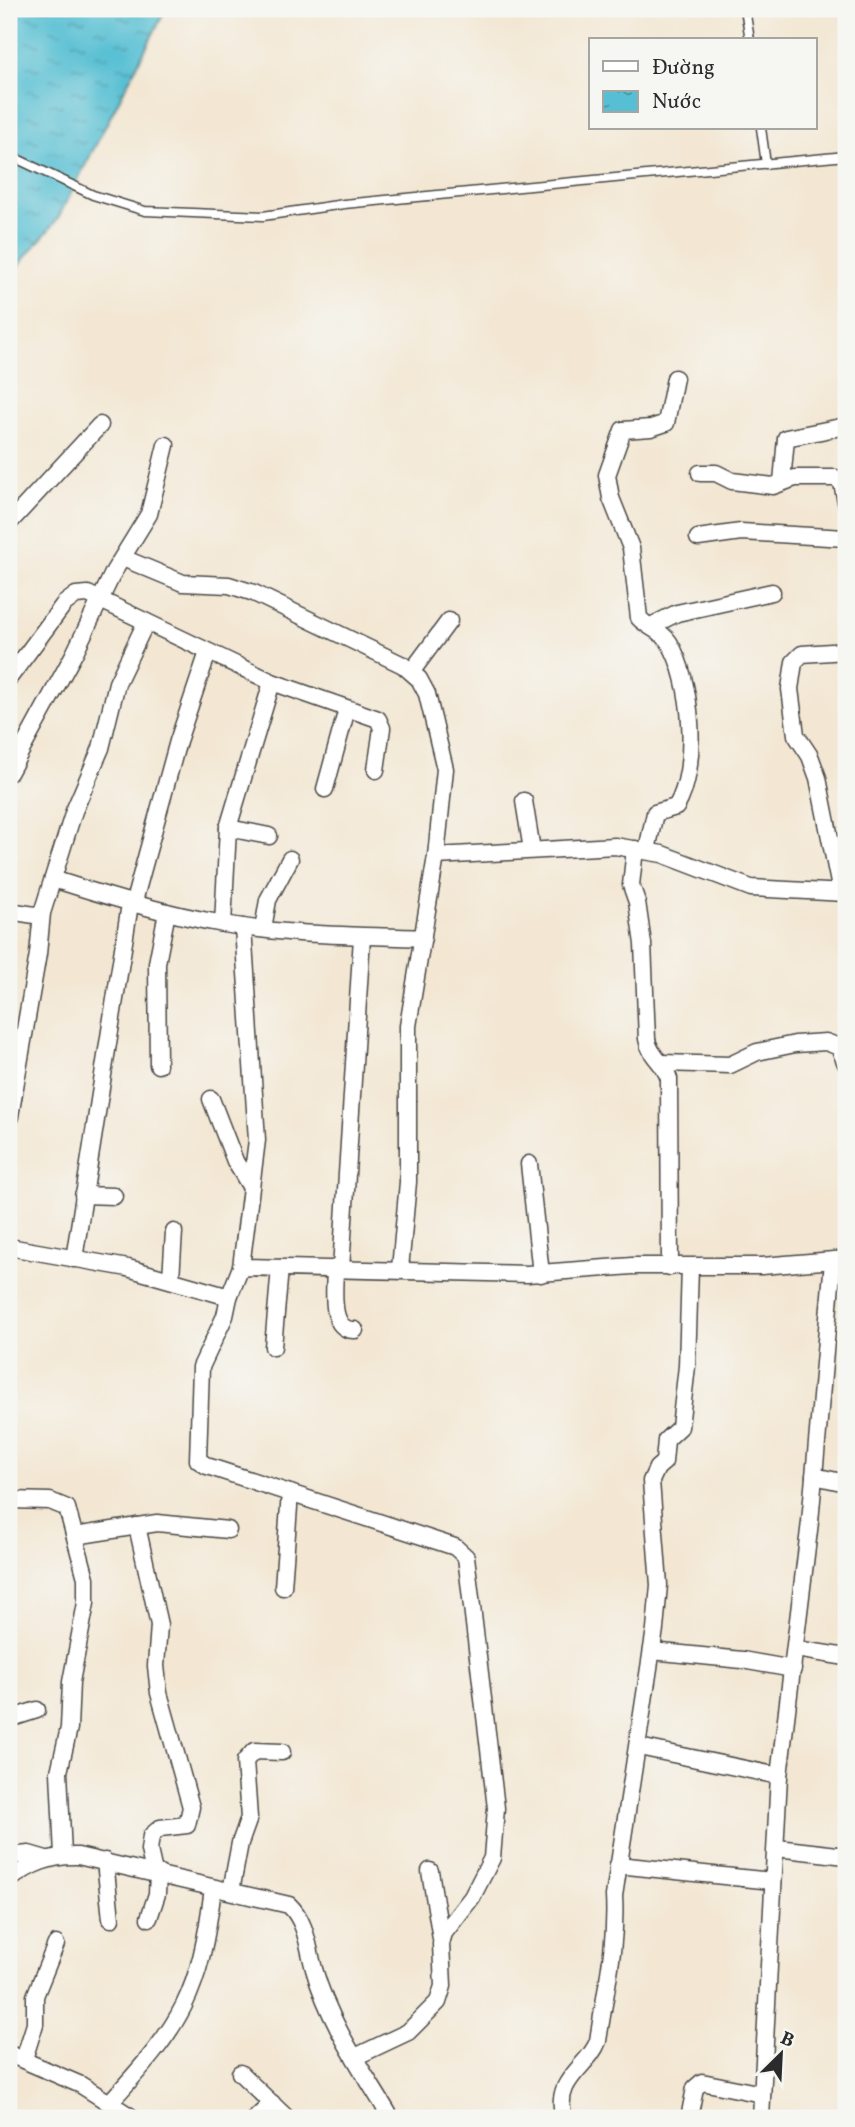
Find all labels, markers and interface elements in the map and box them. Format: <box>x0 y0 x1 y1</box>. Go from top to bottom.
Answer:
legend <box>589 38 816 130</box>
text: Đường <box>652 54 715 83</box>
text: Nước <box>652 88 701 117</box>
north arrow <box>746 2018 816 2088</box>
text: B <box>776 2026 798 2055</box>

